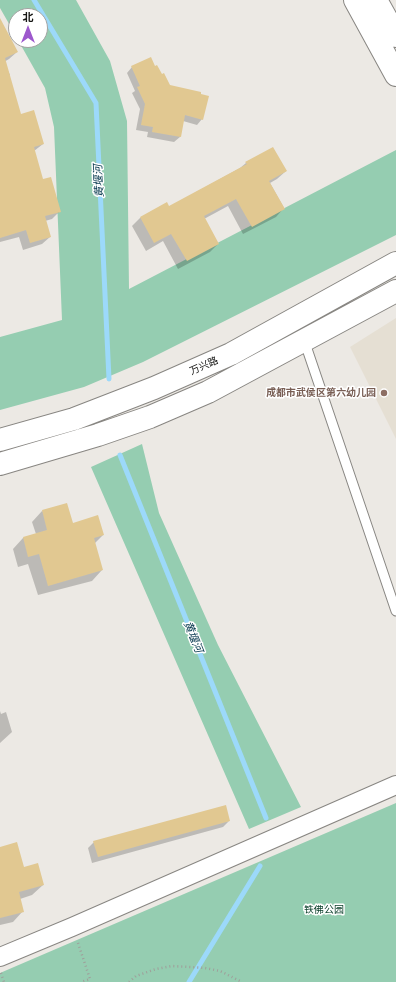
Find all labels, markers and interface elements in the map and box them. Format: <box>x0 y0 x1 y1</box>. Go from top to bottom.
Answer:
north arrow <box>8 8 48 48</box>
text: 北 <box>23 10 34 24</box>
water label: 黄堰河 <box>92 164 106 198</box>
street label: 万兴路 <box>188 354 220 378</box>
place label: 成都市武侯区第六幼儿园 <box>266 387 376 399</box>
marker: 成都市武侯区第六幼儿园 <box>379 388 389 398</box>
water label: 黄堰河 <box>181 619 205 655</box>
park label: 铁佛公园 <box>304 904 344 916</box>

